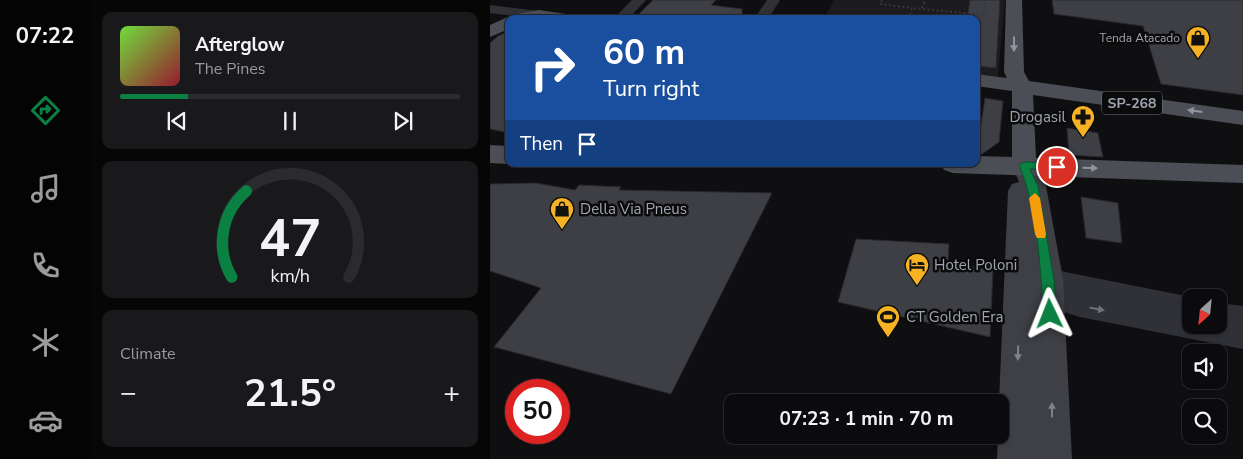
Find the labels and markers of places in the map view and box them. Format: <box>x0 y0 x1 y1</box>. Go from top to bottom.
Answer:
shop icon: Tenda Atacado <box>1185 25 1211 59</box>
place label: Tenda Atacado <box>1099 30 1180 46</box>
pharmacy icon: Drogasil <box>1070 104 1096 138</box>
place label: Drogasil <box>1009 107 1067 127</box>
pin <box>1036 146 1078 188</box>
shop icon: Della Via Pneus <box>549 196 575 230</box>
place label: Della Via Pneus <box>580 199 687 219</box>
hotel icon: Hotel Poloni <box>904 252 930 286</box>
place label: Hotel Poloni <box>934 255 1017 275</box>
sports icon: CT Golden Era <box>875 304 901 338</box>
place label: CT Golden Era <box>906 307 1004 327</box>

